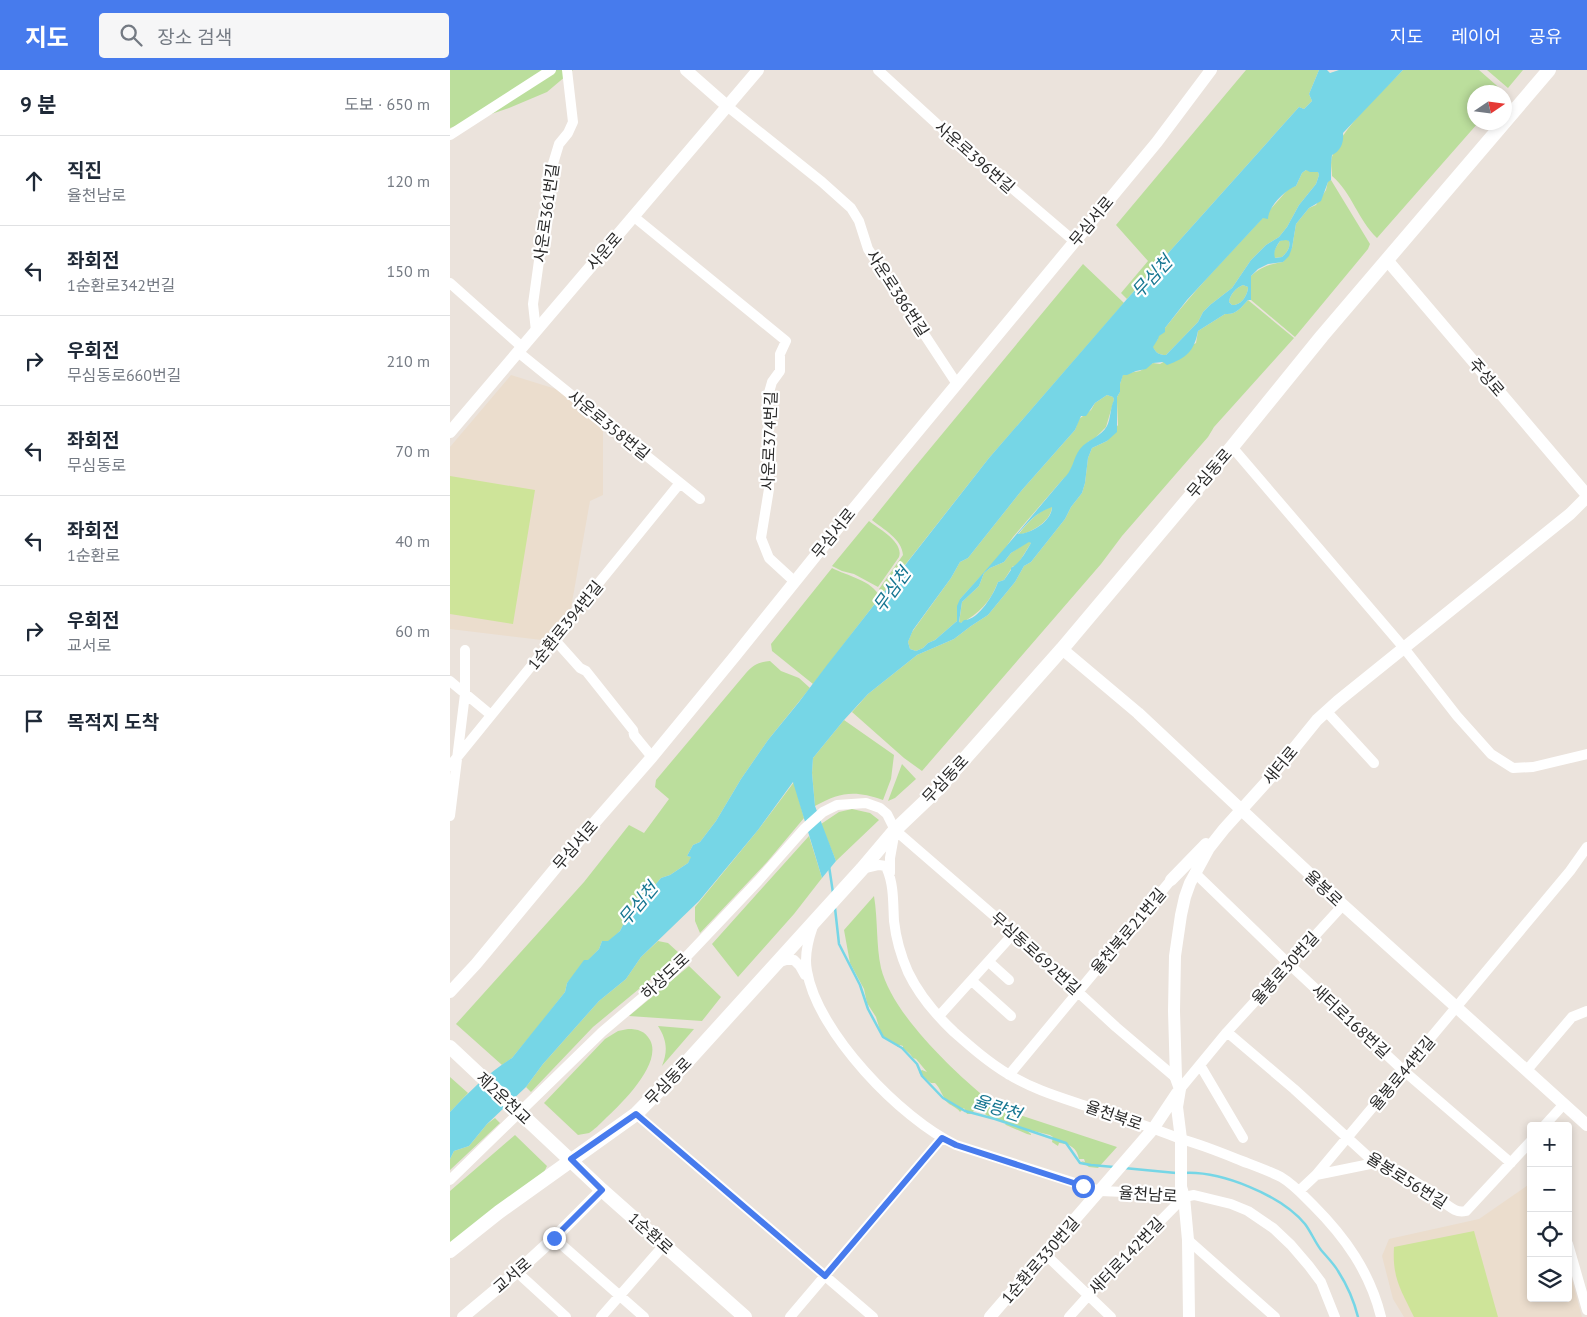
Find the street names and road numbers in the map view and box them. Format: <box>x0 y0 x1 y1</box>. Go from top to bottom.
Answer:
street label: 사운로396번길 <box>931 117 1019 197</box>
street label: 사운로361번길 <box>529 162 563 264</box>
street label: 무심서로 <box>1064 192 1118 250</box>
street label: 사운로 <box>582 228 626 274</box>
street label: 사운로386번길 <box>862 246 934 340</box>
street label: 주성로 <box>1465 354 1509 400</box>
street label: 사운로358번길 <box>564 386 654 464</box>
street label: 사운로374번길 <box>757 391 781 491</box>
street label: 무심동로 <box>1182 444 1236 502</box>
street label: 무심서로 <box>807 504 859 562</box>
street label: 1순환로394번길 <box>523 577 607 673</box>
street label: 새터로 <box>1258 741 1302 788</box>
street label: 무심동로 <box>918 750 973 807</box>
street label: 무심서로 <box>548 816 602 874</box>
street label: 율봉로 <box>1301 866 1347 911</box>
street label: 율천북로21번길 <box>1086 884 1170 978</box>
street label: 무심동로692번길 <box>987 907 1085 999</box>
street label: 율봉로30번길 <box>1247 927 1323 1009</box>
street label: 하상도로 <box>637 948 694 1003</box>
street label: 새터로168번길 <box>1308 980 1394 1062</box>
street label: 율봉로44번길 <box>1365 1032 1439 1114</box>
street label: 무심동로 <box>640 1053 696 1109</box>
street label: 제2운천교 <box>472 1068 536 1128</box>
street label: 율천북로 <box>1083 1096 1145 1134</box>
street label: 율봉로56번길 <box>1363 1147 1451 1213</box>
street label: 율천남로 <box>1118 1182 1178 1206</box>
street label: 1순환로 <box>625 1208 678 1258</box>
street label: 1순환로330번길 <box>997 1213 1083 1307</box>
street label: 새터로142번길 <box>1084 1213 1168 1299</box>
street label: 교서로 <box>489 1253 535 1297</box>

